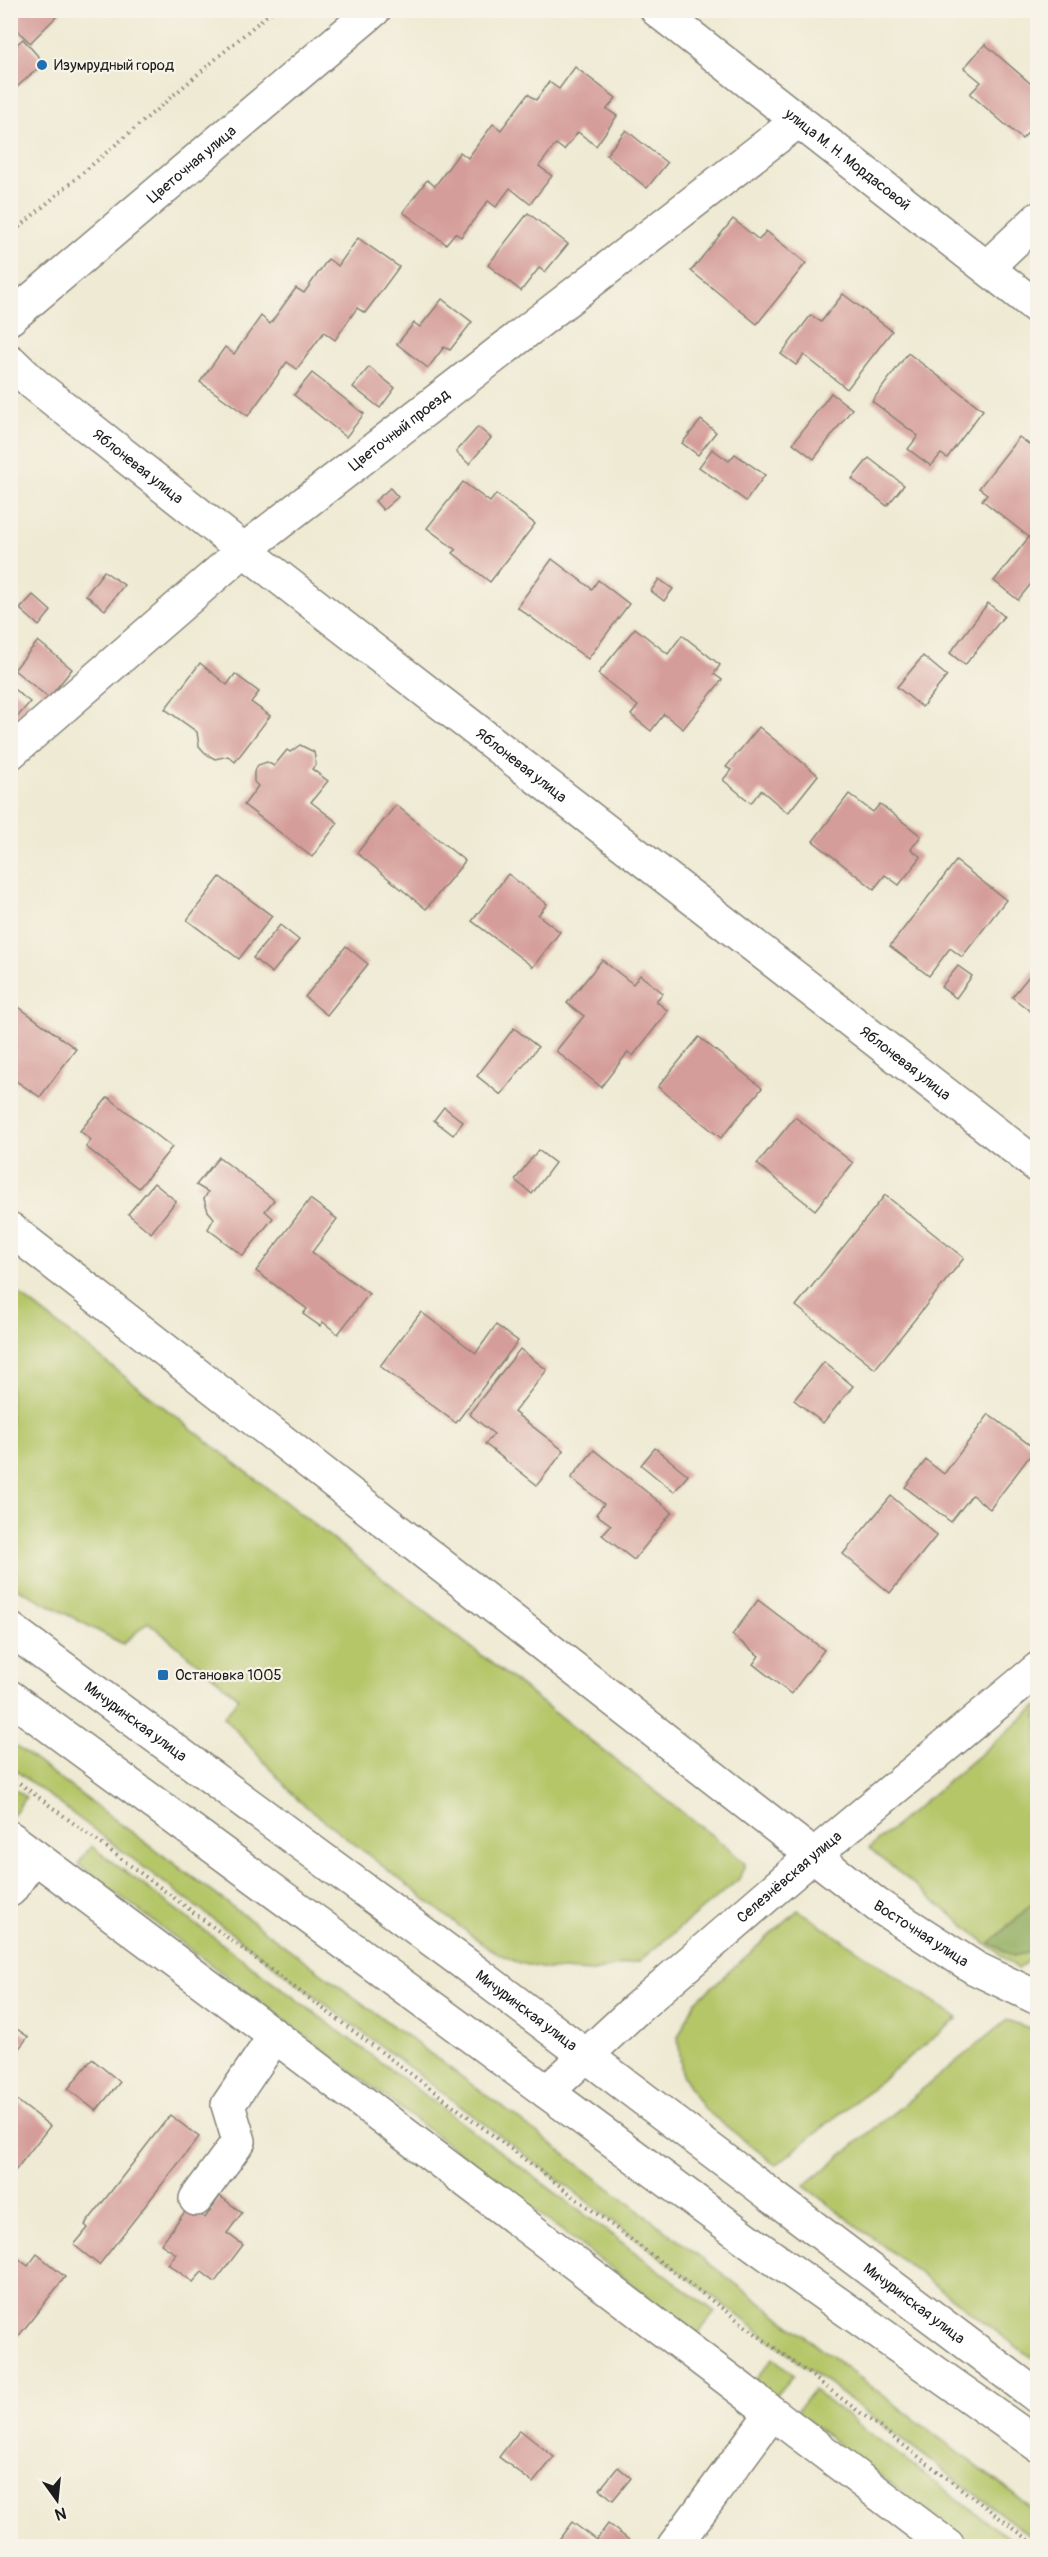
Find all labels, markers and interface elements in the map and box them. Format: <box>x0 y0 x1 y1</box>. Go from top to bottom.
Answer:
place label: Изумрудный город <box>54 56 174 75</box>
marker: Изумрудный город <box>35 58 49 72</box>
street label: улица М. Н. Мордасовой <box>780 103 914 214</box>
street label: Цветочная улица <box>143 121 240 207</box>
street label: Цветочный проезд <box>345 385 453 475</box>
street label: Яблоневая улица <box>89 425 187 508</box>
street label: Яблоневая улица <box>472 724 571 807</box>
street label: Яблоневая улица <box>856 1022 955 1104</box>
place label: Остановка 1005 <box>175 1666 282 1685</box>
marker: Остановка 1005 <box>156 1668 170 1682</box>
street label: Мичуринская улица <box>81 1677 191 1766</box>
street label: Селезнёвская улица <box>733 1827 846 1927</box>
street label: Восточная улица <box>870 1896 972 1971</box>
street label: Мичуринская улица <box>472 1966 581 2055</box>
street label: Мичуринская улица <box>859 2259 969 2348</box>
north arrow <box>27 2470 87 2530</box>
text: N <box>53 2502 68 2525</box>

